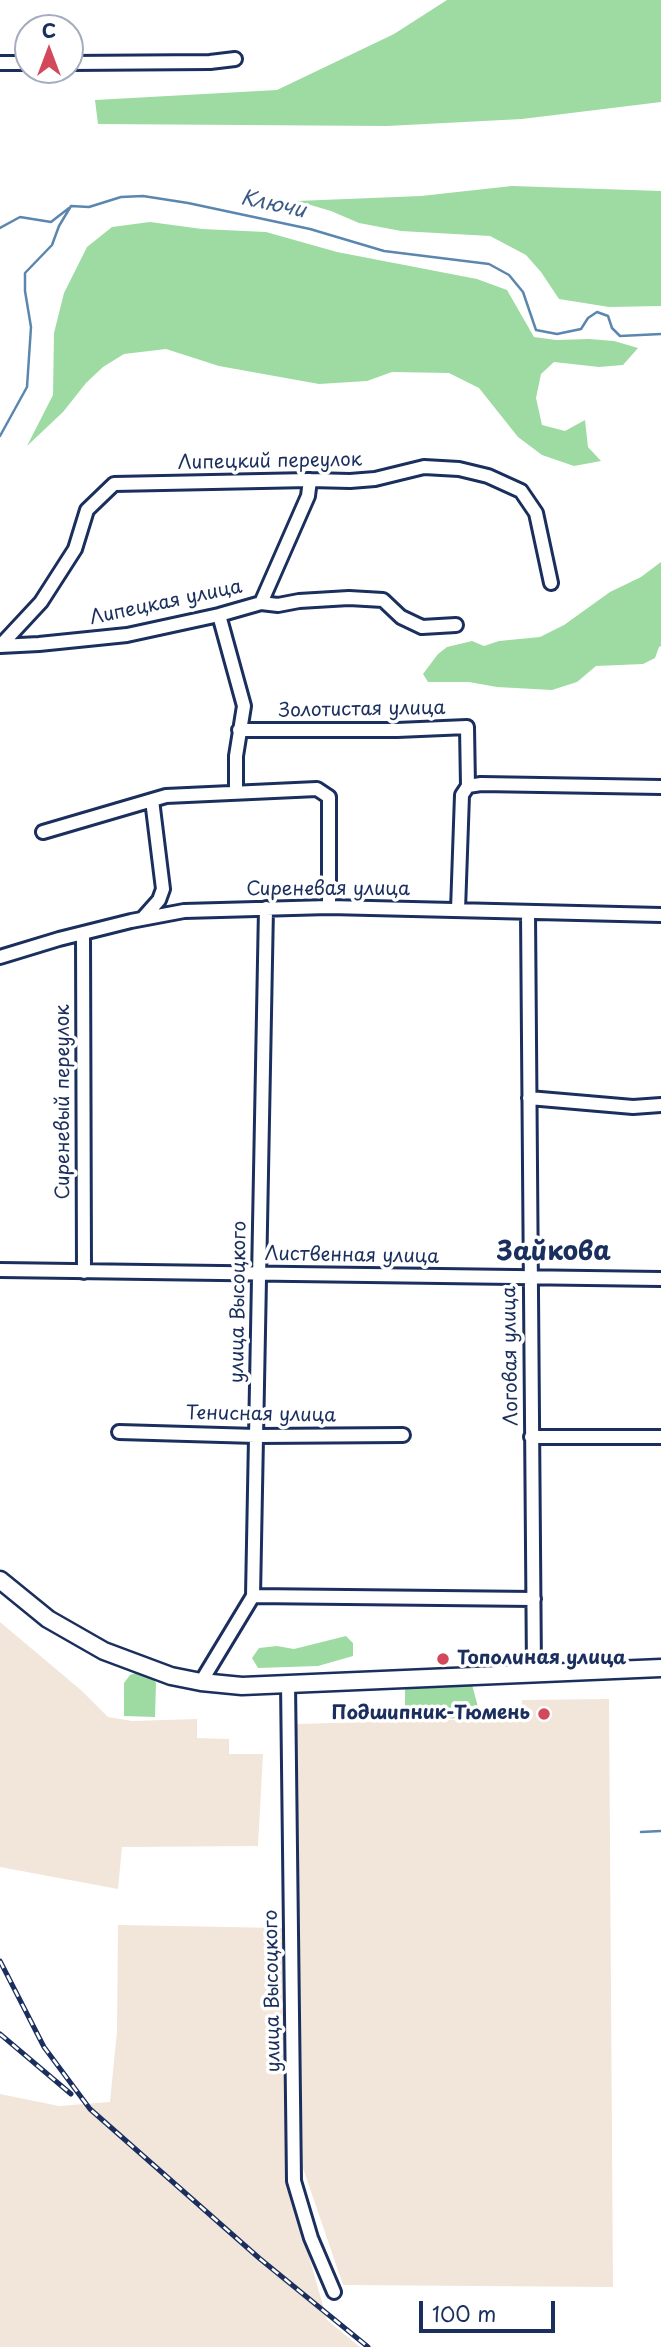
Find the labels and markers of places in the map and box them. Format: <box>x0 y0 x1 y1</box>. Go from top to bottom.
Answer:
place label: Тополиная улица <box>457 1648 626 1670</box>
marker: Тополиная улица <box>435 1651 451 1667</box>
place label: Подшипник-Тюмень <box>332 1703 530 1725</box>
marker: Подшипник-Тюмень <box>536 1706 552 1722</box>

